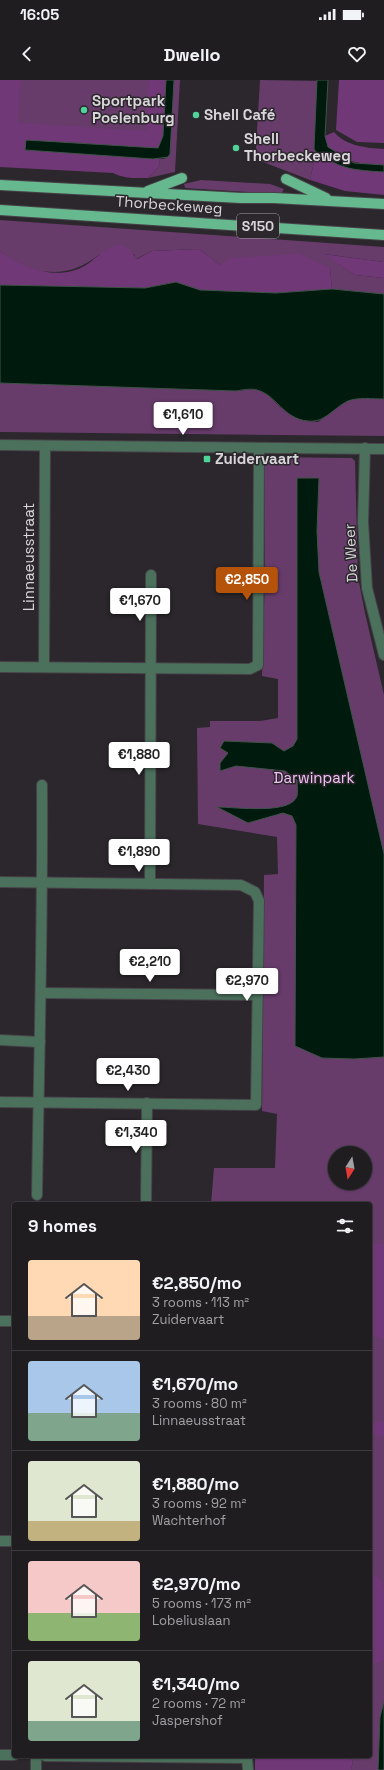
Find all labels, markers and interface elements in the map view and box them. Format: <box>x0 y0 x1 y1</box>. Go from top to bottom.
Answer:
text: 16:05 <box>20 5 59 24</box>
icon: back <box>16 43 38 65</box>
text: Dwello <box>163 43 221 66</box>
icon: heart <box>346 43 368 65</box>
place label: Sportpark Poelenburg <box>92 91 175 127</box>
marker: Sportpark Poelenburg <box>79 105 89 115</box>
place label: Shell Café <box>204 105 276 124</box>
marker: Shell Café <box>191 110 201 120</box>
place label: Shell Thorbeckeweg <box>244 129 351 165</box>
marker: Shell Thorbeckeweg <box>231 143 241 153</box>
street label: Thorbeckeweg <box>115 191 223 218</box>
road number: S150 <box>237 214 279 238</box>
pin: €1,610 <box>150 402 216 436</box>
text: €1,610 <box>163 406 203 423</box>
place label: Zuidervaart <box>215 449 299 468</box>
marker: Zuidervaart <box>202 454 212 464</box>
street label: Linnaeusstraat <box>19 503 38 611</box>
street label: De Weer <box>339 523 362 583</box>
pin: €2,850 <box>214 567 280 601</box>
text: €2,850 <box>225 571 269 588</box>
pin: €1,670 <box>107 588 173 622</box>
text: €1,670 <box>119 592 161 609</box>
pin: €1,880 <box>106 742 172 776</box>
text: €1,880 <box>118 746 160 763</box>
park label: Darwinpark <box>273 768 355 787</box>
pin: €1,890 <box>106 839 172 873</box>
text: €1,890 <box>118 843 160 860</box>
pin: €2,210 <box>117 949 183 983</box>
text: €2,210 <box>129 953 171 970</box>
pin: €2,970 <box>214 968 280 1002</box>
text: €2,970 <box>225 972 269 989</box>
pin: €2,430 <box>95 1058 161 1092</box>
text: €2,430 <box>106 1062 150 1079</box>
pin: €1,340 <box>103 1120 169 1154</box>
text: €1,340 <box>114 1124 158 1141</box>
north arrow <box>328 1146 372 1190</box>
map controls <box>328 1146 372 1190</box>
text: 9 homes <box>28 1215 97 1237</box>
icon: filters <box>334 1215 356 1237</box>
text: €2,850/mo <box>152 1272 242 1294</box>
icon: home <box>60 1276 108 1324</box>
text: 3 rooms · 113 m² <box>152 1294 249 1311</box>
text: Zuidervaart <box>152 1311 224 1328</box>
text: €1,670/mo <box>152 1373 238 1395</box>
icon: home <box>60 1377 108 1425</box>
text: 3 rooms · 80 m² <box>152 1395 247 1412</box>
text: Linnaeusstraat <box>152 1412 246 1429</box>
text: €1,880/mo <box>152 1473 239 1495</box>
icon: home <box>60 1477 108 1525</box>
text: 3 rooms · 92 m² <box>152 1495 246 1512</box>
text: Wachterhof <box>152 1512 226 1529</box>
text: €2,970/mo <box>152 1573 241 1595</box>
icon: home <box>60 1577 108 1625</box>
text: 5 rooms · 173 m² <box>152 1595 251 1612</box>
text: Lobeliuslaan <box>152 1612 230 1629</box>
text: €1,340/mo <box>152 1673 240 1695</box>
icon: home <box>60 1677 108 1725</box>
text: 2 rooms · 72 m² <box>152 1695 245 1712</box>
text: Jaspershof <box>152 1712 223 1729</box>

